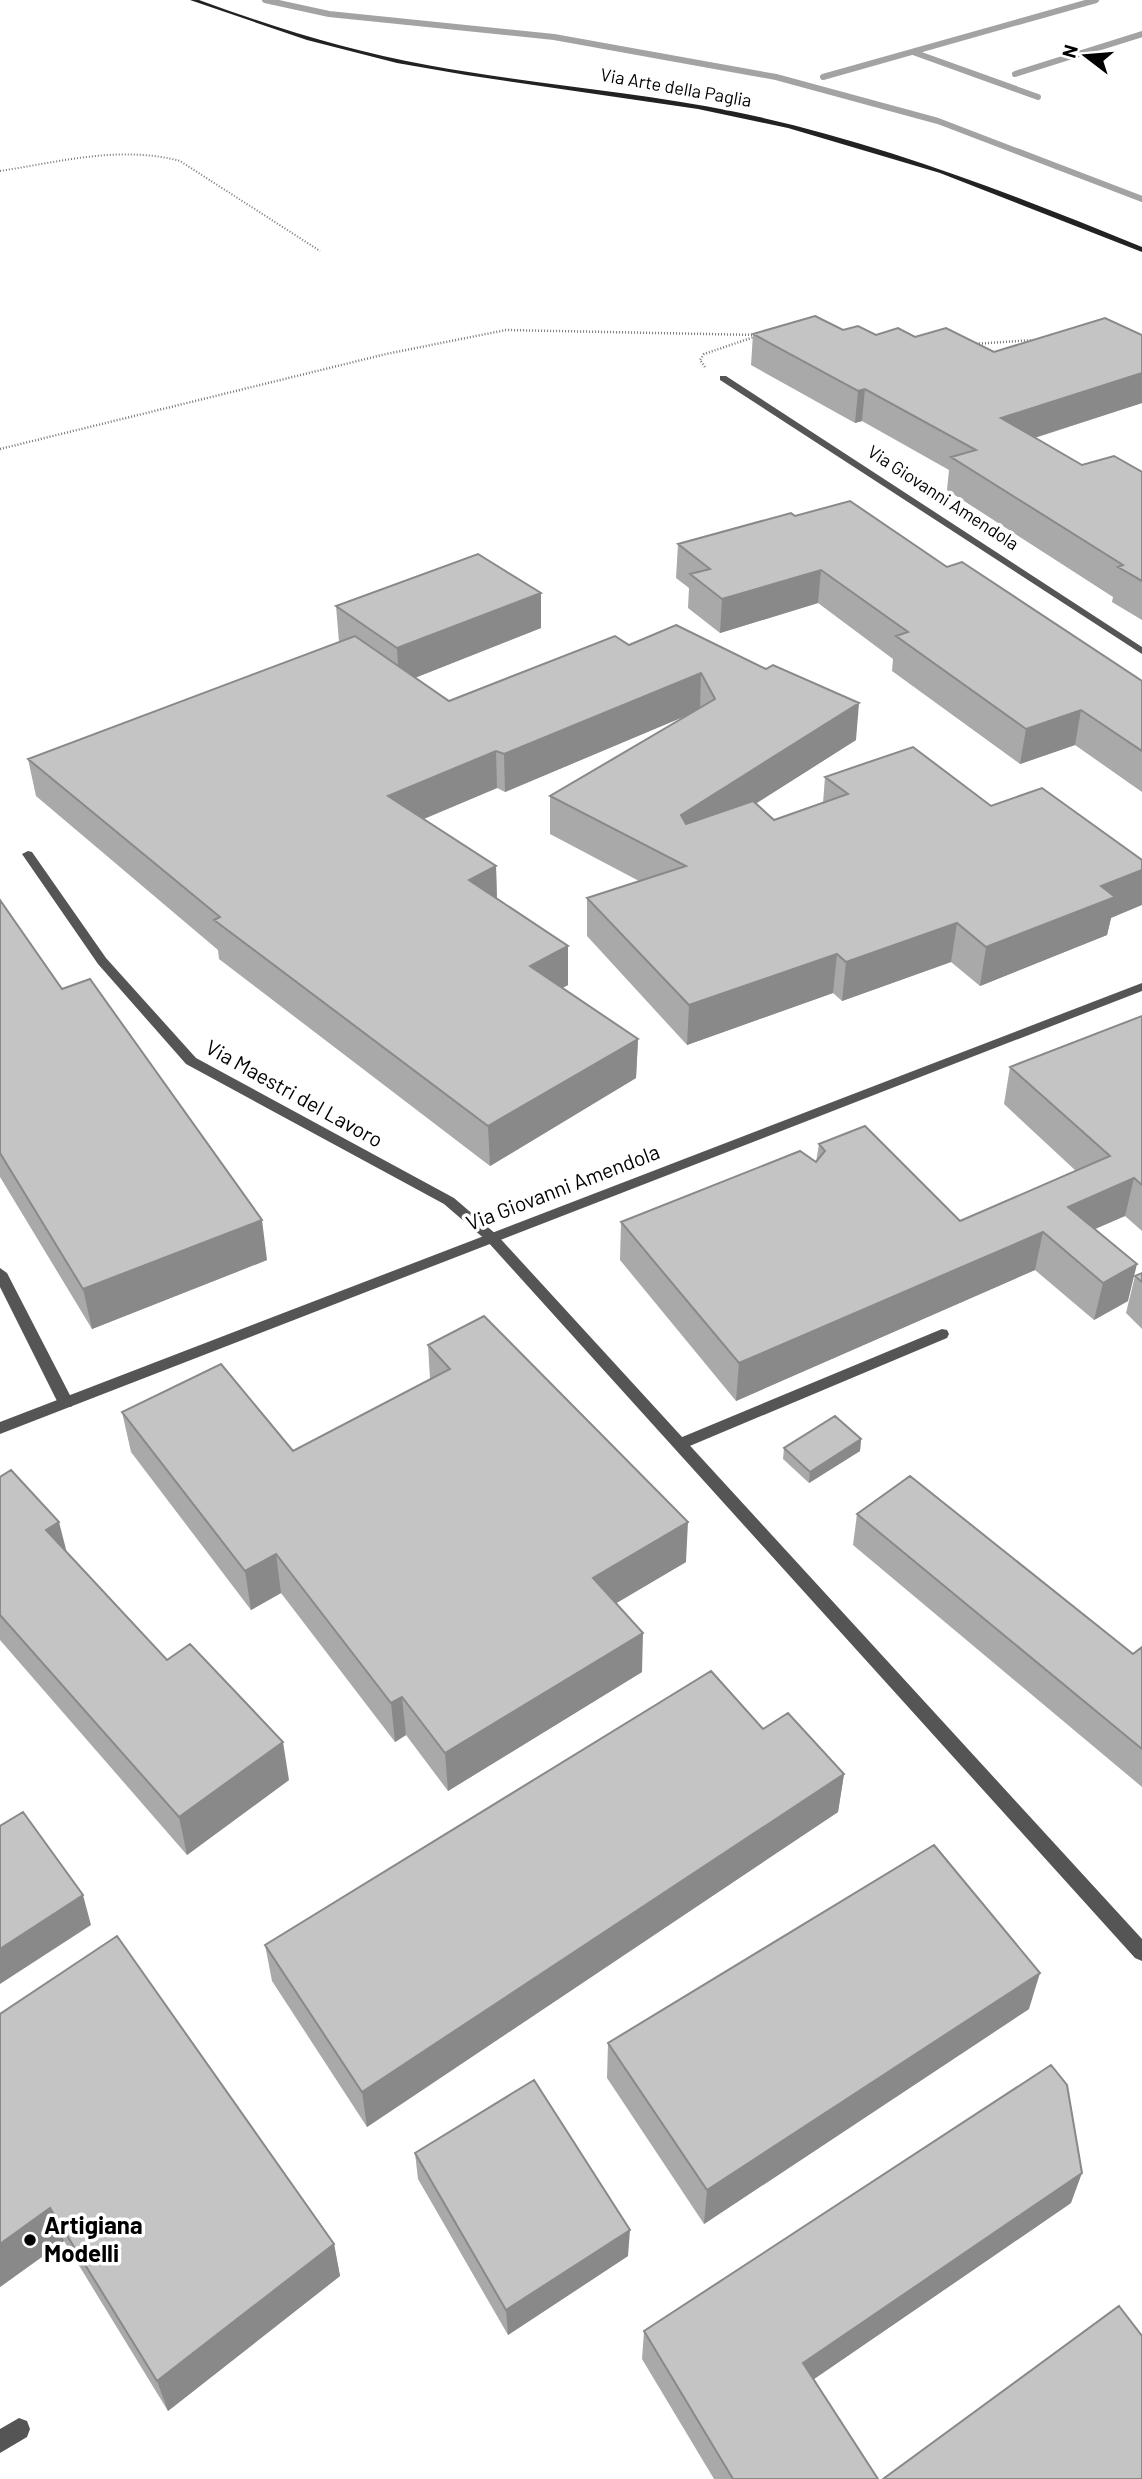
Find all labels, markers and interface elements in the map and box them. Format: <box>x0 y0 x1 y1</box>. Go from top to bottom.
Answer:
north arrow <box>1051 21 1121 91</box>
text: N <box>1056 42 1082 60</box>
street label: Via Arte della Paglia <box>599 63 753 111</box>
street label: Via Giovanni Amendola <box>864 440 1023 554</box>
street label: Via Maestri del Lavoro <box>202 1034 388 1152</box>
street label: Via Giovanni Amendola <box>462 1138 663 1235</box>
place label: Artigiana Modelli <box>44 2210 143 2267</box>
marker: Artigiana Modelli <box>22 2232 38 2248</box>

